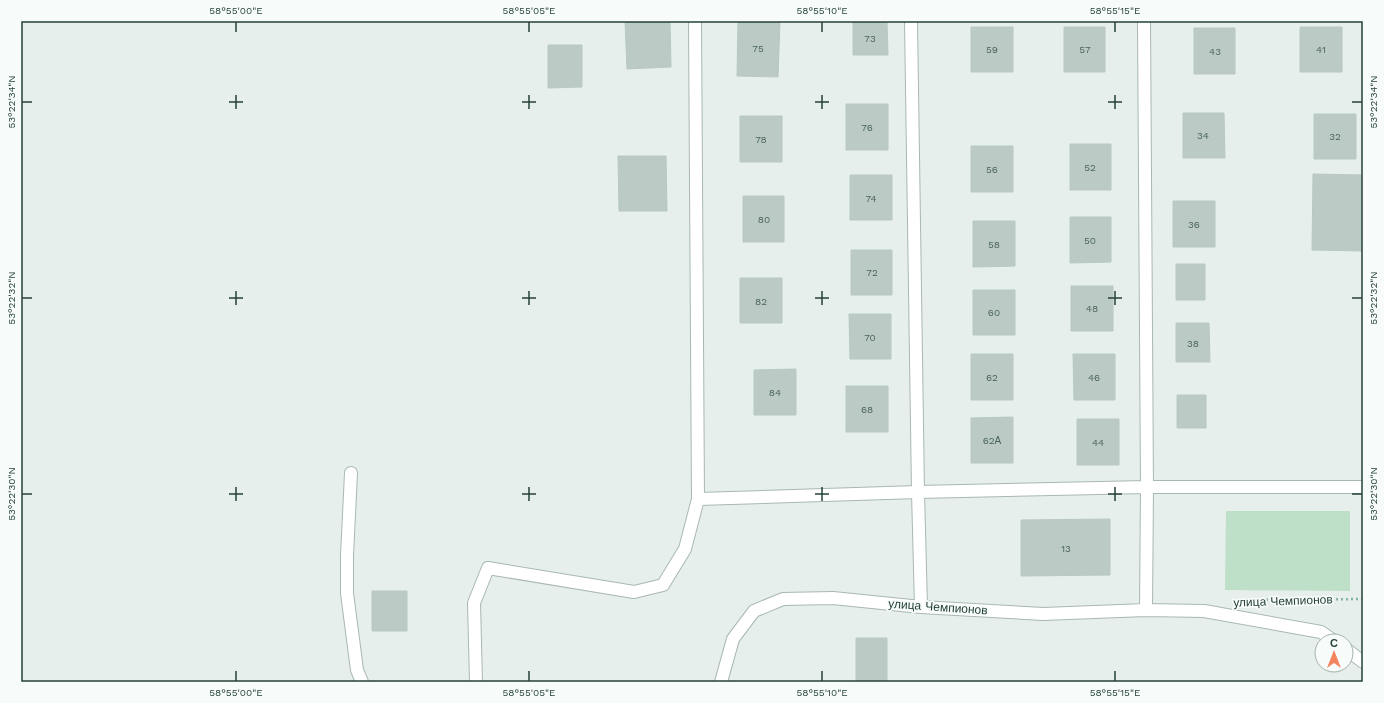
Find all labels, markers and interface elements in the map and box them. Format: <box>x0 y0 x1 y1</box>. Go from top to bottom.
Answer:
text: 58°55'00"E <box>209 5 263 16</box>
text: 58°55'05"E <box>502 5 556 16</box>
text: 58°55'10"E <box>796 5 848 16</box>
text: 58°55'15"E <box>1090 5 1140 16</box>
house number: 73 <box>864 33 876 44</box>
house number: 75 <box>752 43 764 54</box>
house number: 59 <box>986 44 998 55</box>
house number: 57 <box>1079 44 1091 55</box>
house number: 41 <box>1316 44 1326 55</box>
house number: 43 <box>1209 46 1221 57</box>
text: 53°22'34"N <box>6 75 17 129</box>
text: 53°22'34"N <box>1368 75 1379 129</box>
house number: 76 <box>861 122 873 133</box>
house number: 34 <box>1197 130 1209 141</box>
house number: 32 <box>1329 131 1341 142</box>
house number: 78 <box>755 134 767 145</box>
house number: 52 <box>1084 162 1096 173</box>
house number: 56 <box>986 164 998 175</box>
house number: 74 <box>865 193 877 204</box>
house number: 80 <box>758 214 770 225</box>
house number: 36 <box>1188 219 1200 230</box>
house number: 50 <box>1084 235 1096 246</box>
house number: 58 <box>988 239 1000 250</box>
house number: 72 <box>866 267 878 278</box>
text: 53°22'32"N <box>6 271 17 325</box>
text: 53°22'32"N <box>1368 271 1379 325</box>
house number: 82 <box>755 296 767 307</box>
house number: 48 <box>1086 303 1098 314</box>
house number: 60 <box>988 307 1000 318</box>
house number: 70 <box>864 332 876 343</box>
house number: 38 <box>1187 338 1199 349</box>
house number: 62 <box>986 372 998 383</box>
house number: 46 <box>1088 372 1100 383</box>
house number: 84 <box>769 387 781 398</box>
house number: 68 <box>861 404 873 415</box>
house number: 62А <box>983 435 1002 446</box>
house number: 44 <box>1092 437 1104 448</box>
text: 53°22'30"N <box>6 467 17 521</box>
text: 53°22'30"N <box>1368 467 1379 521</box>
house number: 13 <box>1061 543 1071 554</box>
street label: улица Чемпионов <box>1233 592 1333 610</box>
street label: улица Чемпионов <box>888 597 988 617</box>
north arrow <box>1314 633 1354 673</box>
text: С <box>1330 637 1338 650</box>
text: 58°55'00"E <box>209 687 263 698</box>
text: 58°55'05"E <box>502 687 556 698</box>
text: 58°55'10"E <box>796 687 848 698</box>
text: 58°55'15"E <box>1090 687 1140 698</box>

